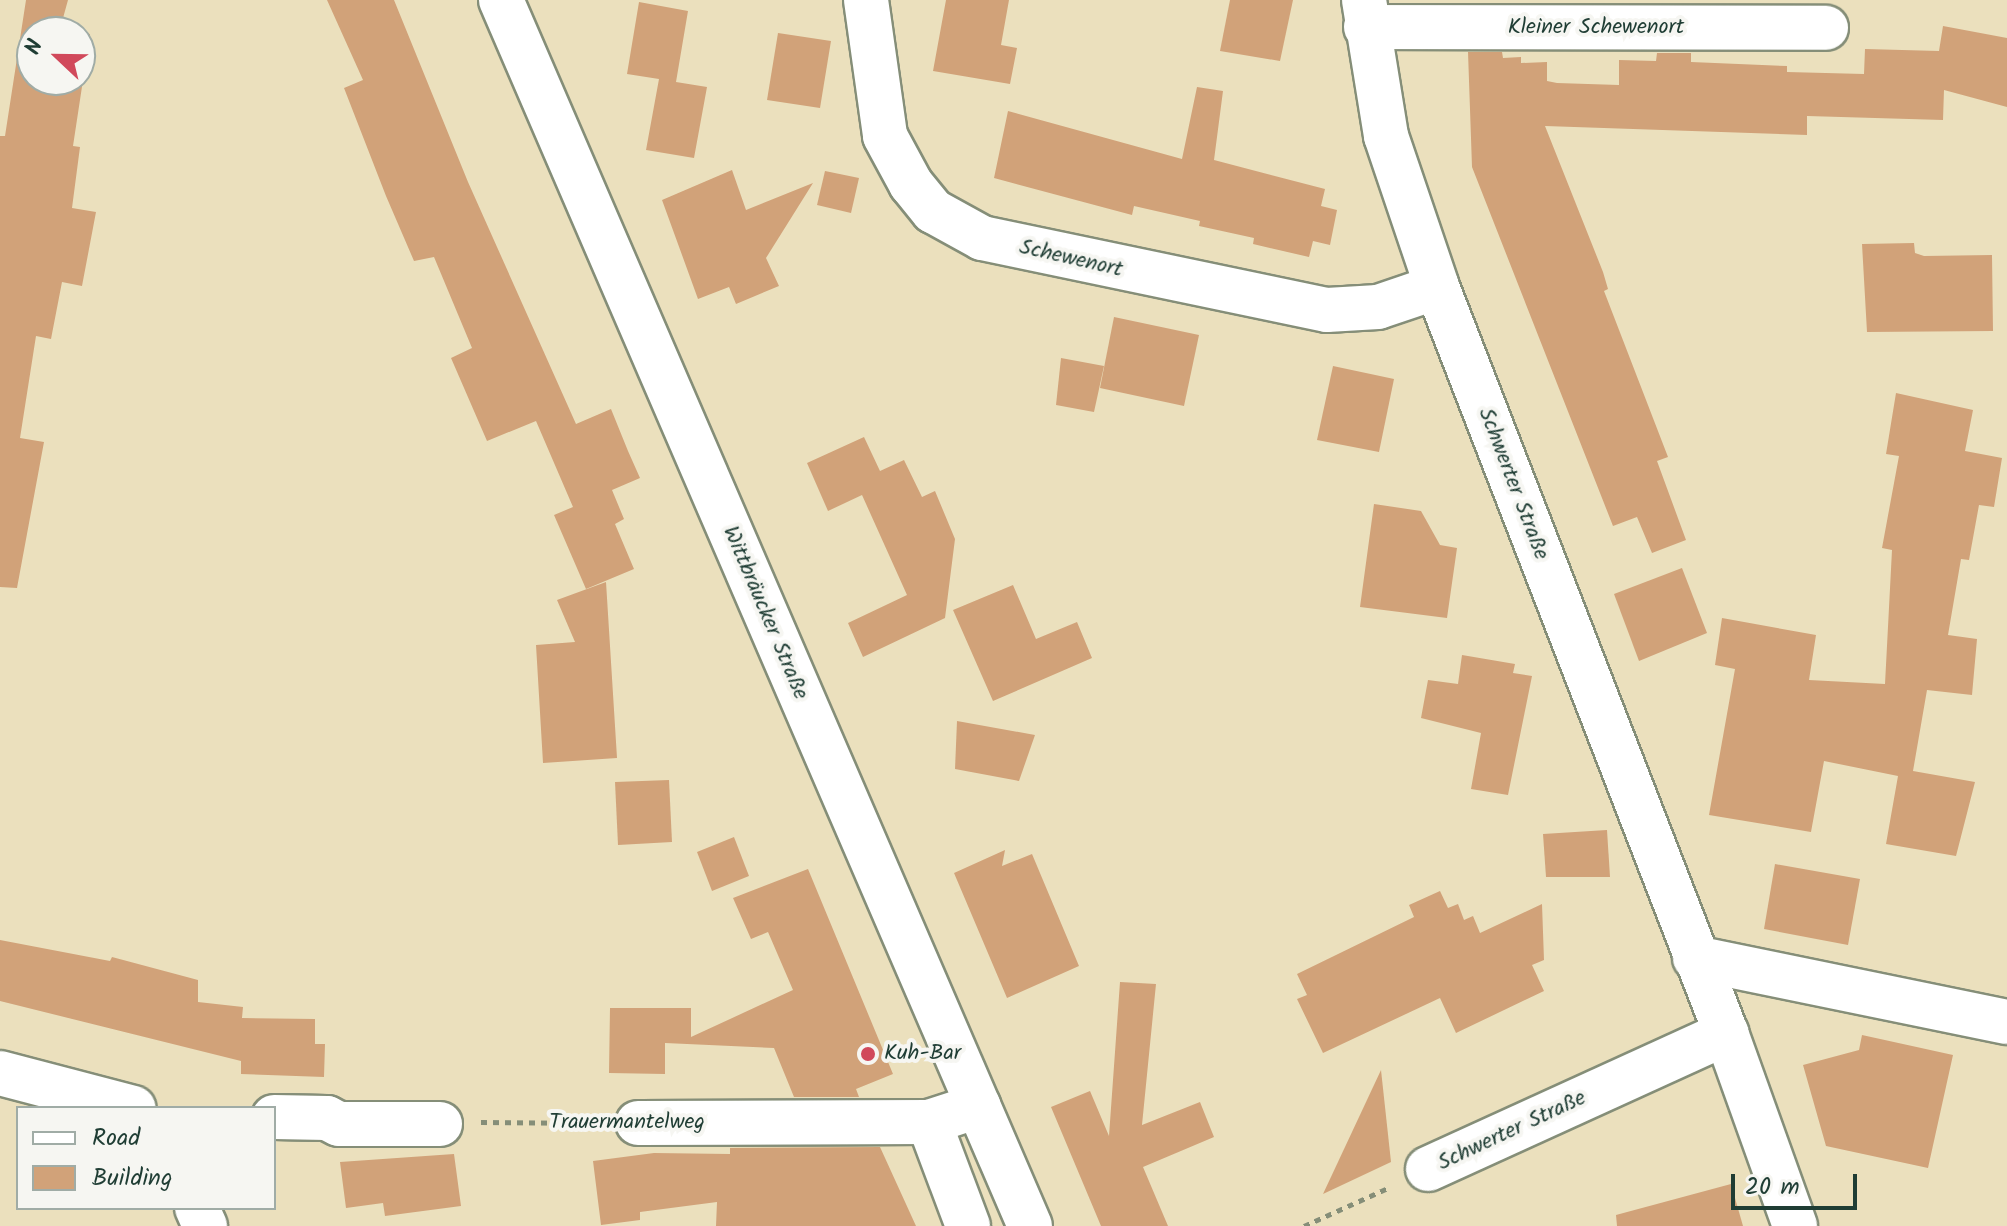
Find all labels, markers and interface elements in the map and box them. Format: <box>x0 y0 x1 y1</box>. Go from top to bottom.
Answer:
street label: Kleiner Schewenort <box>1508 15 1684 41</box>
north arrow <box>16 16 96 96</box>
text: N <box>16 35 54 61</box>
street label: Schewenort <box>1017 234 1125 284</box>
street label: Schwerter Straße <box>1472 404 1554 564</box>
street label: Wittbräucker Straße <box>717 522 813 704</box>
place label: Kuh-Bar <box>884 1041 961 1067</box>
marker: Kuh-Bar <box>859 1045 877 1063</box>
street label: Schwerter Straße <box>1434 1085 1590 1177</box>
legend <box>16 1106 276 1210</box>
street label: Trauermantelweg <box>549 1110 705 1136</box>
text: Road <box>92 1119 140 1158</box>
scale bar <box>1735 1158 1861 1208</box>
text: Building <box>92 1159 172 1198</box>
text: 20 m <box>1745 1168 1800 1207</box>

